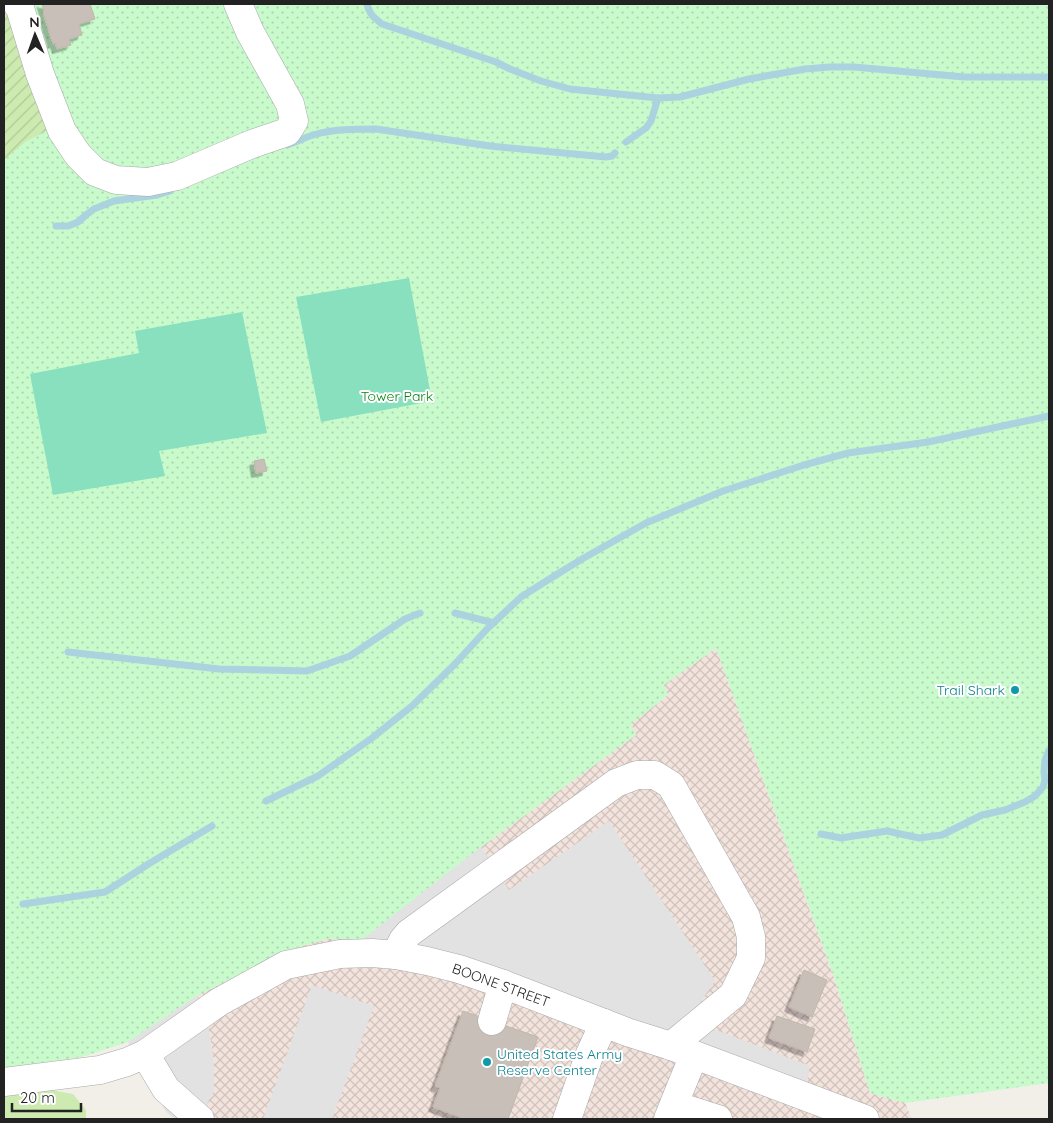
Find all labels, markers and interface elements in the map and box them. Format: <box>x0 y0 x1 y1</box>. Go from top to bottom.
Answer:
north arrow <box>10 10 60 60</box>
text: N <box>29 13 40 31</box>
park label: Tower Park <box>361 387 433 405</box>
place label: Trail Shark <box>936 681 1005 699</box>
marker: Trail Shark <box>1009 684 1021 696</box>
street label: BOONE STREET <box>450 959 552 1011</box>
place label: United States Army Reserve Center <box>497 1045 622 1079</box>
marker: United States Army Reserve Center <box>481 1056 493 1068</box>
scale bar <box>12 1080 81 1112</box>
text: 20 m <box>20 1088 55 1107</box>

